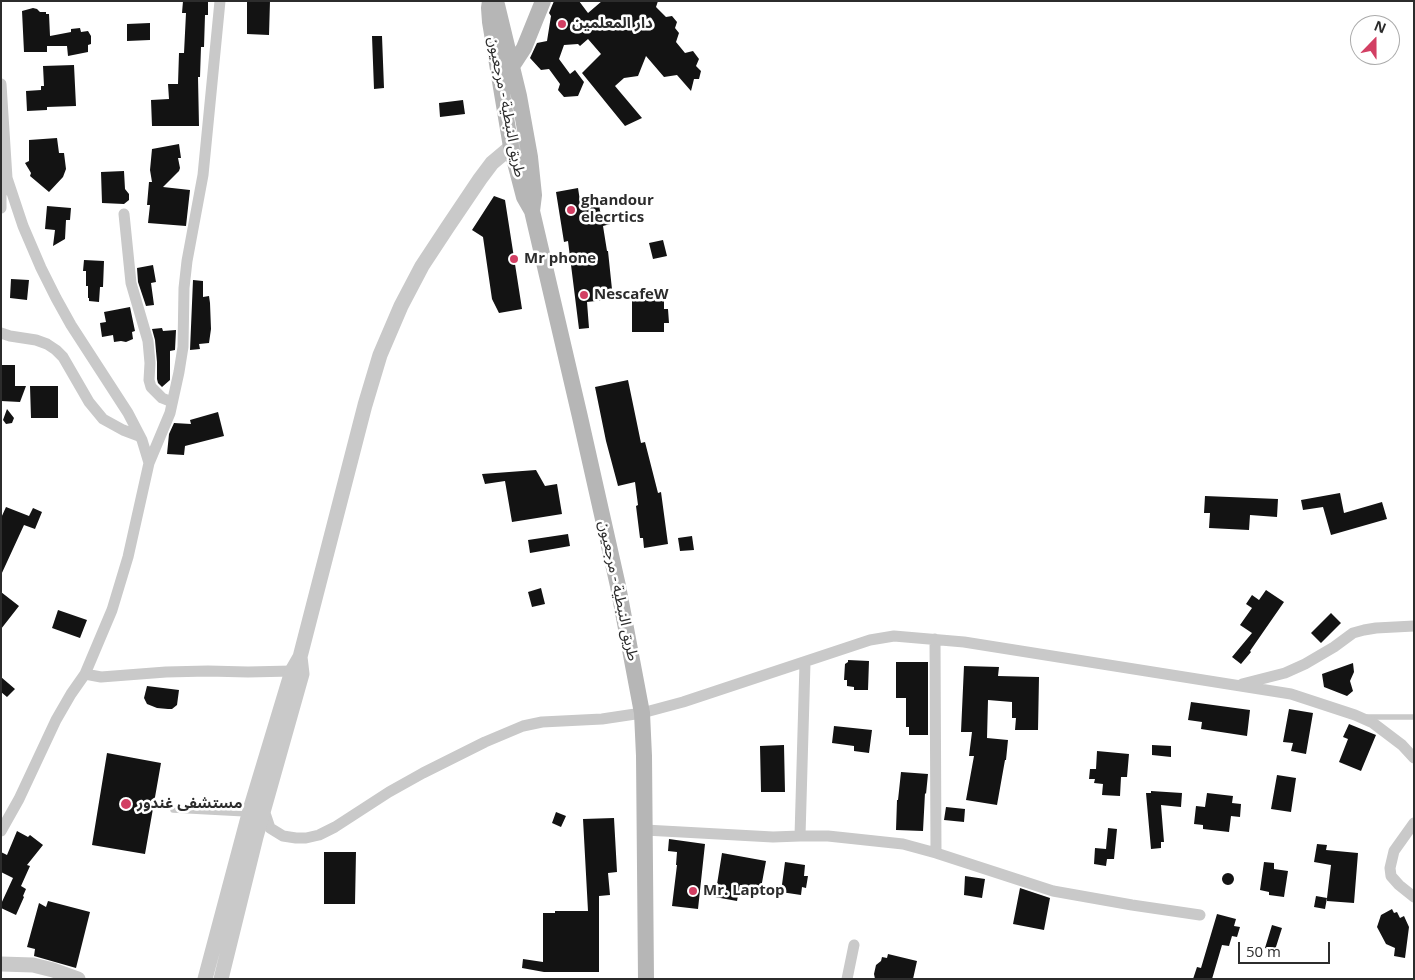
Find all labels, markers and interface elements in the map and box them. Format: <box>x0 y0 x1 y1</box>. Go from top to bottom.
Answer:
place label: دار المعلمين <box>572 15 653 33</box>
north arrow <box>1350 15 1400 65</box>
text: N <box>1372 16 1389 37</box>
marker: دار المعلمين <box>556 18 568 30</box>
street label: طريق النبطية - مرجعيون <box>484 35 528 179</box>
place label: ghandour elecrtics <box>581 192 654 227</box>
marker: ghandour elecrtics <box>565 204 577 216</box>
place label: Mr phone <box>524 250 596 268</box>
marker: Mr phone <box>508 253 520 265</box>
place label: NescafeW <box>594 286 668 304</box>
marker: NescafeW <box>578 289 590 301</box>
street label: طريق النبطية - مرجعيون <box>594 519 642 663</box>
place label: مستشفى غندور <box>137 795 243 813</box>
marker: مستشفى غندور <box>119 797 133 811</box>
place label: Mr. Laptop <box>703 882 784 900</box>
marker: Mr. Laptop <box>687 885 699 897</box>
scale bar <box>1240 932 1332 964</box>
text: 50 m <box>1246 941 1281 961</box>

